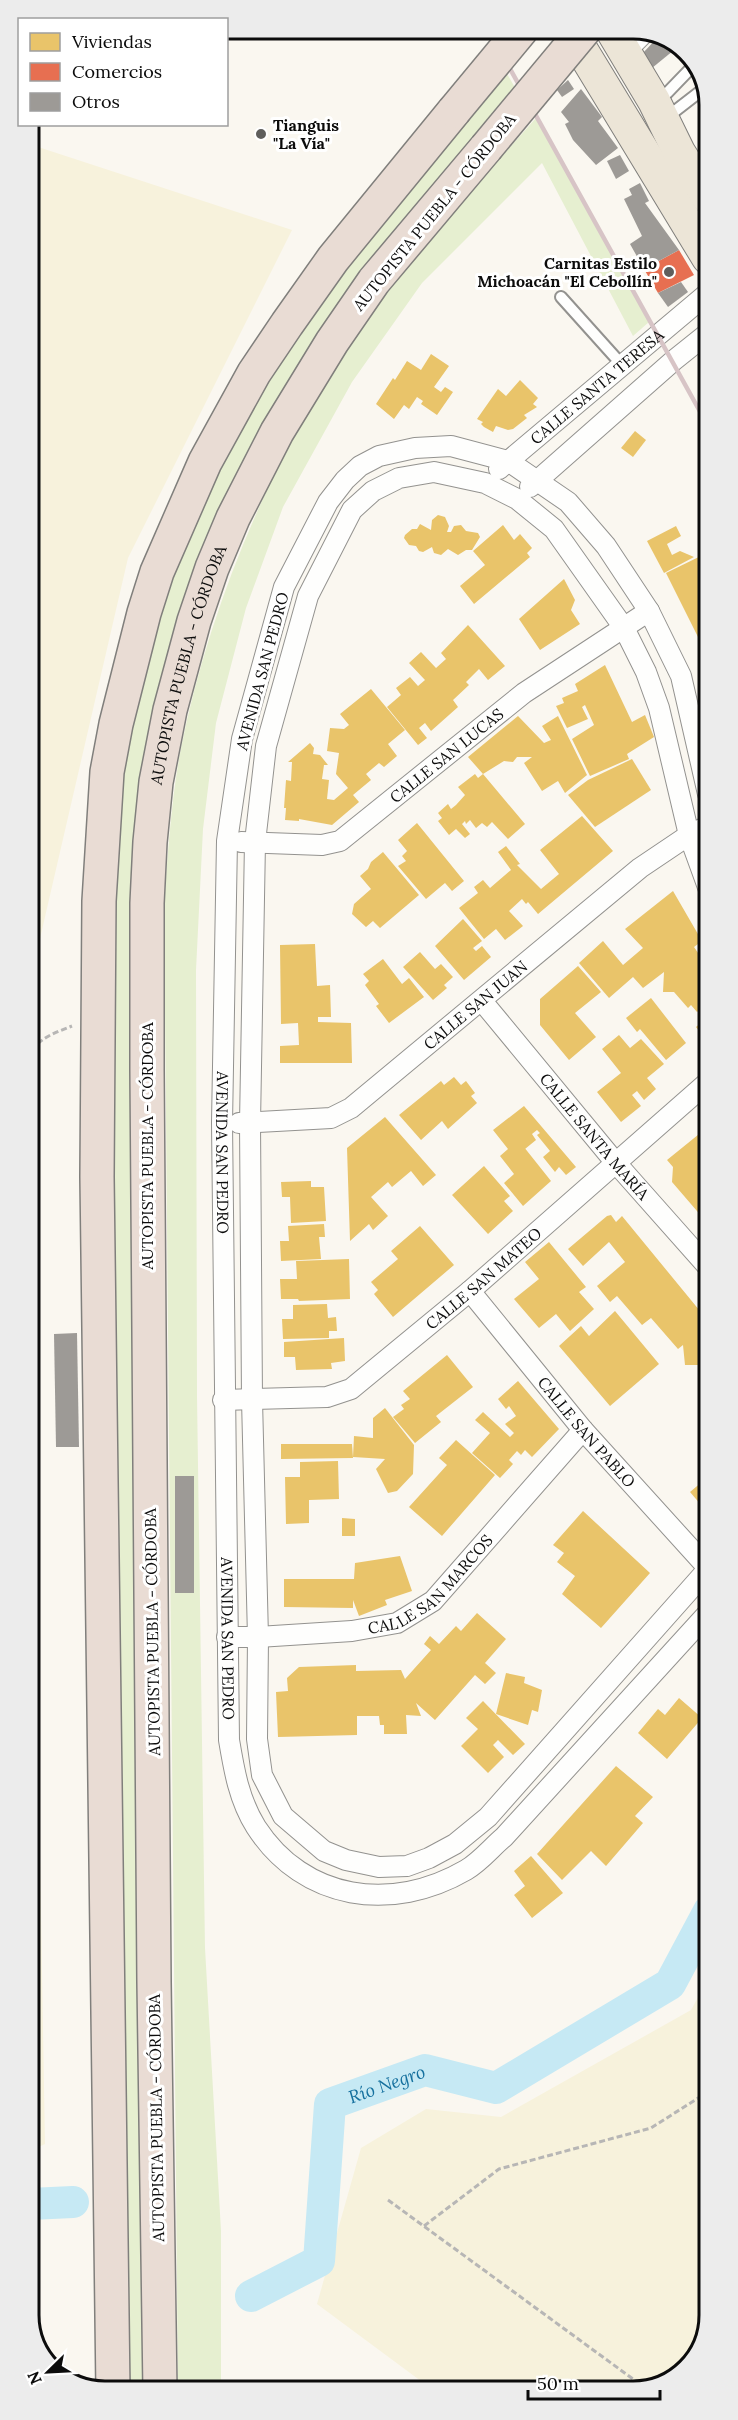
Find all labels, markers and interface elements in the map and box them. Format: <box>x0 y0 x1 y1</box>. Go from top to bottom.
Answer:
legend <box>18 18 228 126</box>
text: Viviendas <box>71 30 152 53</box>
text: Comercios <box>72 60 162 83</box>
text: Otros <box>72 90 120 113</box>
street label: AUTOPISTA PUEBLA - CÓRDOBA <box>348 109 520 315</box>
place label: Tianguis "La Vía" <box>273 115 339 153</box>
marker: Tianguis "La Vía" <box>254 127 268 141</box>
place label: Carnitas Estilo Michoacán "El Cebollín" <box>477 253 657 291</box>
marker: Carnitas Estilo Michoacán "El Cebollín" <box>662 265 676 279</box>
street label: CALLE SANTA TERESA <box>526 324 669 448</box>
street label: AUTOPISTA PUEBLA - CÓRDOBA <box>146 541 231 787</box>
street label: AVENIDA SAN PEDRO <box>231 590 293 753</box>
street label: CALLE SAN LUCAS <box>385 704 507 807</box>
street label: CALLE SAN JUAN <box>419 956 531 1054</box>
street label: AUTOPISTA PUEBLA - CÓRDOBA <box>137 1021 157 1271</box>
street label: CALLE SANTA MARÍA <box>536 1069 654 1204</box>
street label: AVENIDA SAN PEDRO <box>212 1070 233 1234</box>
street label: CALLE SAN MATEO <box>421 1223 546 1334</box>
street label: CALLE SAN PABLO <box>534 1372 640 1491</box>
street label: AUTOPISTA PUEBLA - CÓRDOBA <box>140 1507 164 1757</box>
street label: CALLE SAN MARCOS <box>366 1530 497 1638</box>
street label: AVENIDA SAN PEDRO <box>217 1556 239 1720</box>
street label: AUTOPISTA PUEBLA - CÓRDOBA <box>144 1993 168 2243</box>
water label: Río Negro <box>345 2059 428 2108</box>
north arrow <box>18 2342 78 2402</box>
scale bar <box>528 2363 660 2401</box>
text: N <box>23 2368 46 2388</box>
text: 50 m <box>537 2372 579 2395</box>

